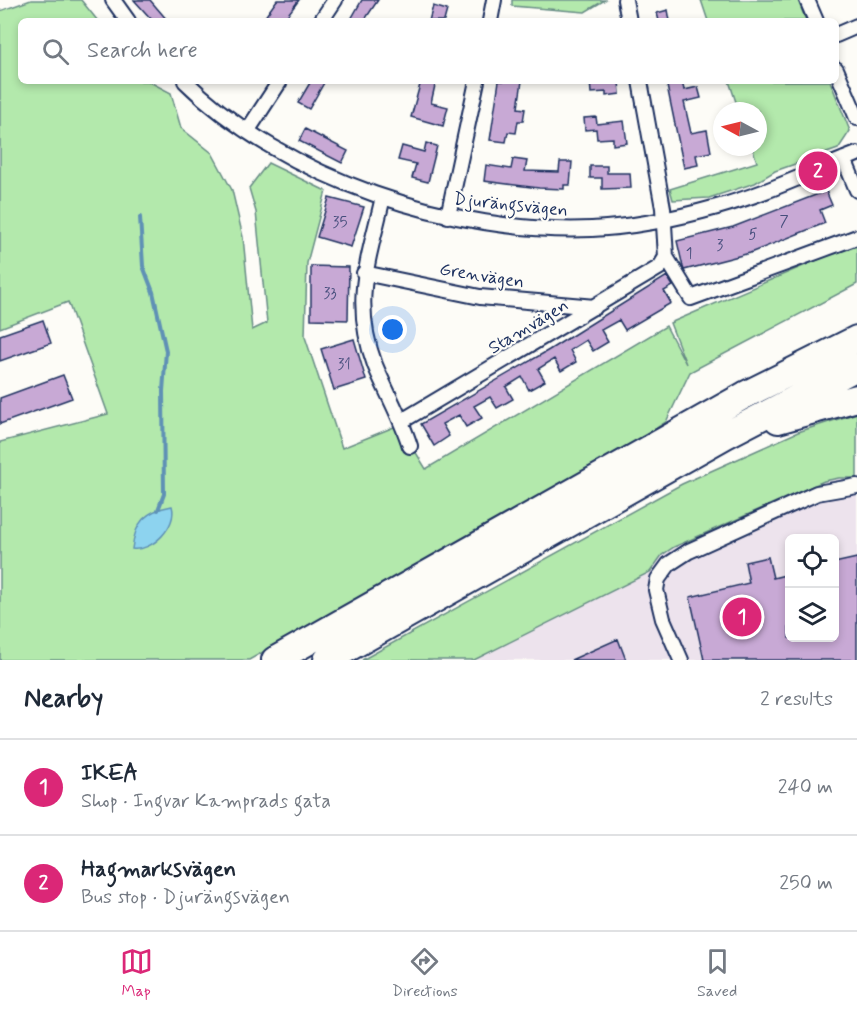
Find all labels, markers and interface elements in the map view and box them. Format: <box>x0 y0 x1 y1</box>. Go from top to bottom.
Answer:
search box <box>18 18 839 84</box>
icon: search <box>39 35 72 68</box>
text: Search here <box>87 37 198 65</box>
north arrow <box>713 102 767 156</box>
pin: 2 <box>798 148 838 194</box>
street label: Djurängsvägen <box>452 187 569 225</box>
house number: 7 <box>779 212 789 232</box>
house number: 35 <box>333 213 347 233</box>
house number: 5 <box>748 225 758 245</box>
house number: 3 <box>717 236 724 256</box>
house number: 1 <box>686 244 692 264</box>
street label: Grenvägen <box>438 257 526 295</box>
house number: 33 <box>323 284 337 304</box>
street label: Stamvägen <box>484 294 573 360</box>
your location <box>378 315 407 344</box>
house number: 31 <box>337 355 351 375</box>
map controls <box>785 534 839 642</box>
button: locate <box>785 534 839 588</box>
button: layers <box>785 588 839 642</box>
pin: 1 <box>722 594 762 640</box>
text: Nearby <box>24 682 103 716</box>
text: 2 results <box>760 686 833 713</box>
text: IKEA <box>81 760 138 788</box>
text: 1 <box>39 774 48 801</box>
text: 240 m <box>778 774 833 801</box>
text: Shop · Ingvar Kamprads gata <box>81 788 331 815</box>
text: Hagmarksvägen <box>81 856 236 884</box>
text: 2 <box>39 870 48 897</box>
text: 250 m <box>779 870 833 897</box>
text: Bus stop · Djurängsvägen <box>81 884 290 911</box>
tab: Map <box>120 945 153 1002</box>
tab: Directions <box>392 945 458 1002</box>
tab: Saved <box>697 945 737 1002</box>

